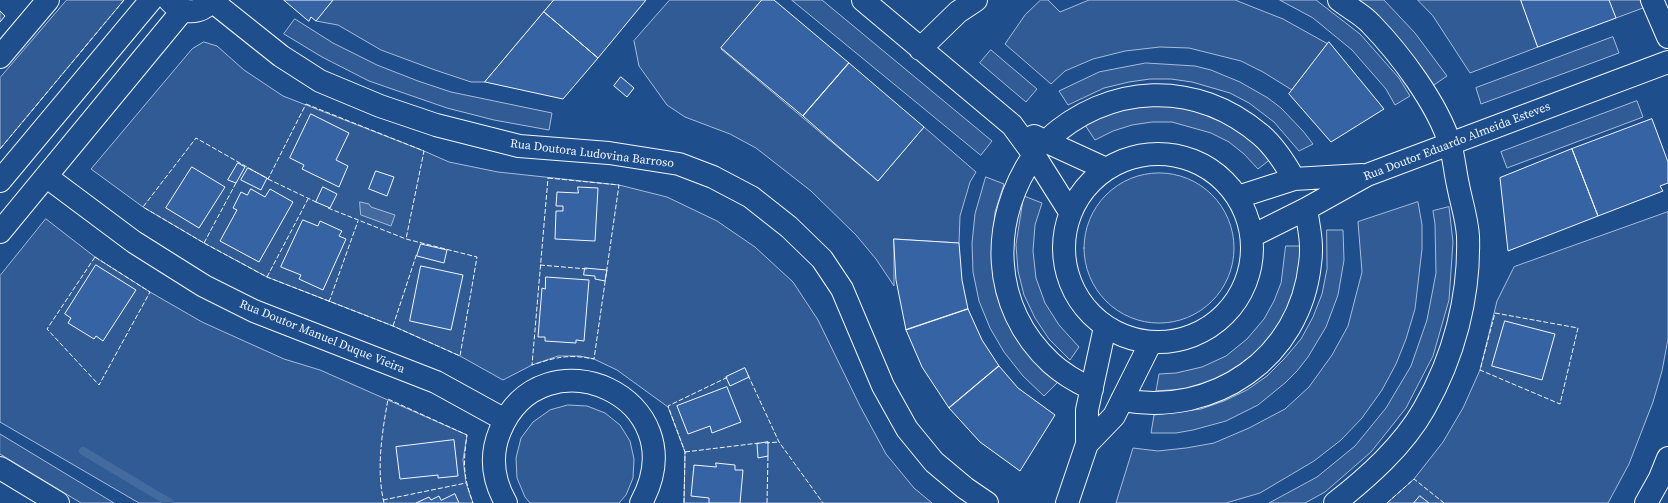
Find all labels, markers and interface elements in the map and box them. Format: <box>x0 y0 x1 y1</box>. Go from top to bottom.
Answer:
street label: Rua Doutor Eduardo Almeida Esteves <box>1361 100 1553 184</box>
street label: Rua Doutora Ludovina Barroso <box>509 137 675 171</box>
street label: Rua Doutor Manuel Duque Vieira <box>237 297 407 377</box>

